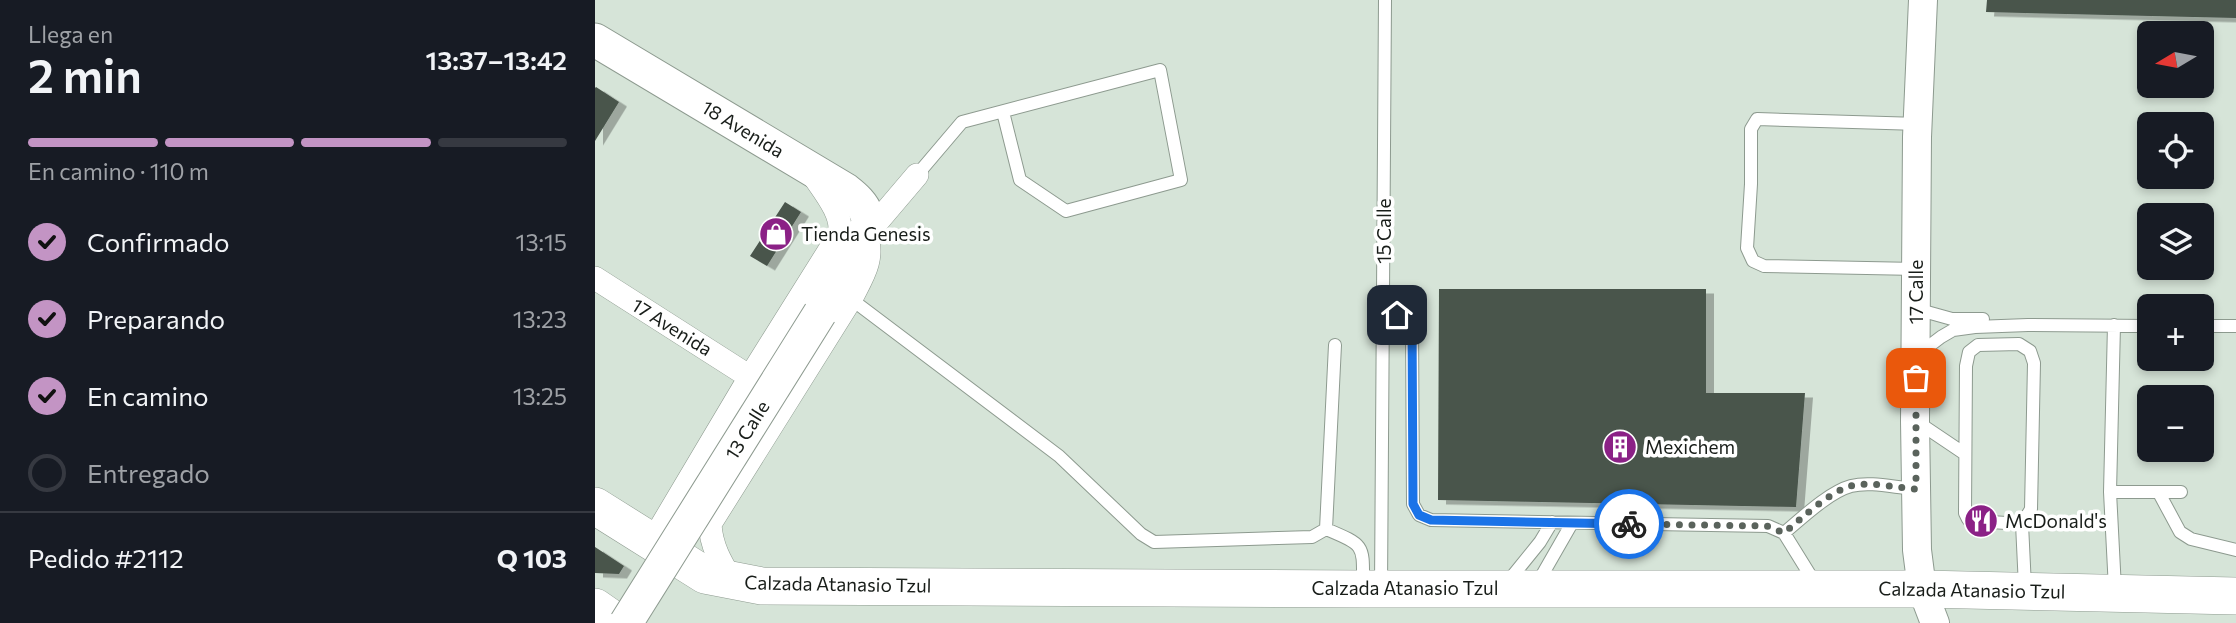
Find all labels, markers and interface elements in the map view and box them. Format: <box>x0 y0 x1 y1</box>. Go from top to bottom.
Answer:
text: Llega en <box>28 20 113 48</box>
north arrow <box>2137 21 2214 98</box>
map controls <box>2137 21 2214 462</box>
text: 13:37–13:42 <box>426 44 567 75</box>
text: 2 min <box>28 46 142 102</box>
street label: 18 Avenida <box>698 95 789 162</box>
button: locate <box>2137 112 2214 189</box>
text: En camino · 110 m <box>28 157 209 185</box>
street label: 15 Calle <box>1372 198 1395 264</box>
button: layers <box>2137 203 2214 280</box>
shop icon: Tienda Genesis <box>757 215 795 253</box>
place label: Tienda Genesis <box>801 222 931 245</box>
icon: check <box>28 223 66 261</box>
text: Confirmado <box>87 226 229 257</box>
text: 13:15 <box>516 228 567 256</box>
street label: 17 Calle <box>1904 260 1927 324</box>
pin <box>1367 285 1427 345</box>
street label: 17 Avenida <box>628 293 717 360</box>
button: + <box>2137 294 2214 371</box>
icon: home <box>1378 296 1416 334</box>
icon: check <box>28 300 66 338</box>
text: Preparando <box>87 303 225 334</box>
text: 13:23 <box>513 305 567 333</box>
pin <box>1886 348 1946 408</box>
icon: bag <box>1897 359 1935 397</box>
icon: check <box>28 377 66 415</box>
text: En camino <box>87 380 209 411</box>
text: 13:25 <box>513 382 567 410</box>
button: − <box>2137 385 2214 462</box>
street label: 13 Calle <box>720 396 774 463</box>
building icon: Mexichem <box>1601 428 1639 466</box>
place label: Mexichem <box>1645 435 1735 458</box>
text: Entregado <box>87 457 210 488</box>
courier <box>1594 489 1664 559</box>
restaurant icon: McDonald's <box>1962 502 2000 540</box>
icon: bike <box>1610 505 1648 543</box>
place label: McDonald's <box>2005 509 2107 532</box>
text: Pedido #2112 <box>28 542 184 573</box>
text: Q 103 <box>497 542 567 573</box>
street label: Calzada Atanasio Tzul <box>744 570 932 597</box>
street label: Calzada Atanasio Tzul <box>1311 576 1499 599</box>
street label: Calzada Atanasio Tzul <box>1878 576 2066 603</box>

